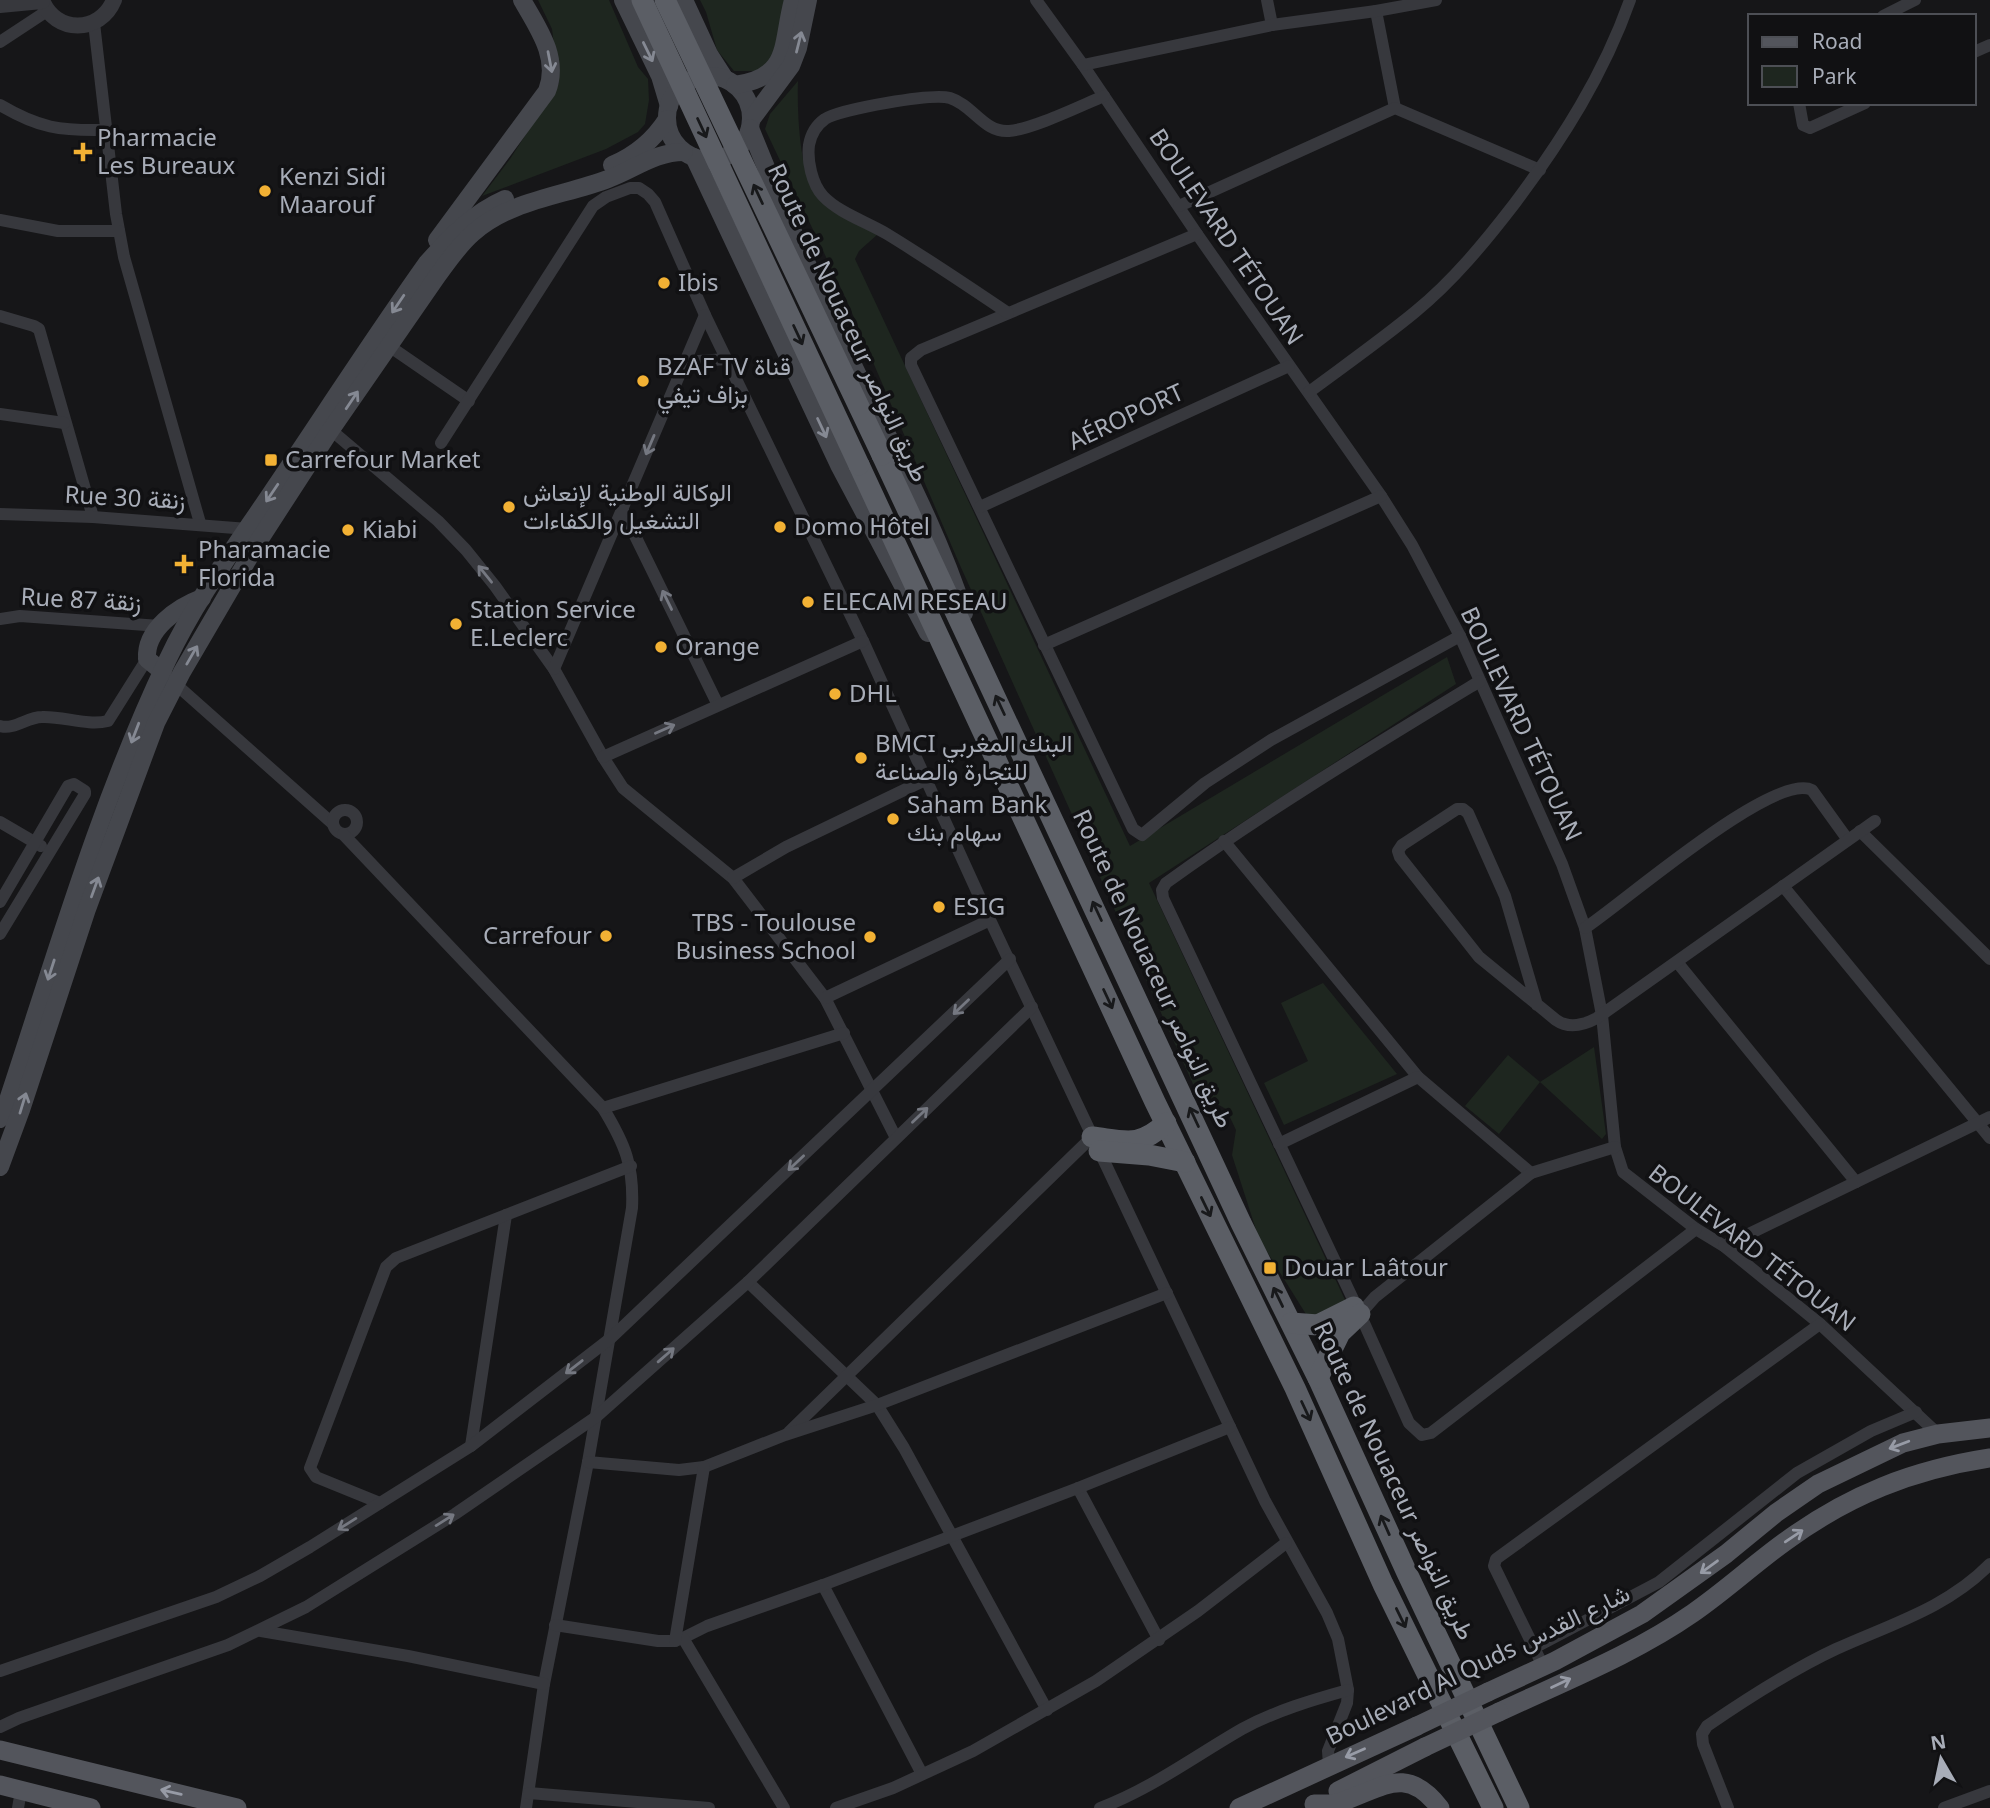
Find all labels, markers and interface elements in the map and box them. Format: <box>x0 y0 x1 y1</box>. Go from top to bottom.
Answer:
legend <box>1748 14 1976 105</box>
text: Road <box>1812 27 1862 55</box>
one-way arrow <box>793 31 806 54</box>
one-way arrow <box>641 41 655 62</box>
one-way arrow <box>543 50 557 73</box>
text: Park <box>1812 62 1857 90</box>
one-way arrow <box>696 117 709 139</box>
place label: Pharmacie Les Bureaux <box>97 120 236 181</box>
street label: BOULEVARD TÉTOUAN <box>1142 121 1312 351</box>
marker: Pharmacie Les Bureaux <box>75 144 91 160</box>
street label: Route de Nouaceur طريق النواصر <box>761 158 938 487</box>
place label: Kenzi Sidi Maarouf <box>279 159 386 220</box>
marker: Kenzi Sidi Maarouf <box>257 183 273 199</box>
one-way arrow <box>751 184 764 205</box>
place label: Ibis <box>678 265 719 298</box>
marker: Ibis <box>656 275 672 291</box>
one-way arrow <box>391 294 406 313</box>
one-way arrow <box>792 323 805 345</box>
place label: BZAF TV قناة بزاف تيفي <box>657 349 791 414</box>
marker: BZAF TV قناة بزاف تيفي <box>635 373 651 389</box>
street label: AÉROPORT <box>1062 374 1189 457</box>
one-way arrow <box>345 391 359 410</box>
one-way arrow <box>816 417 829 438</box>
one-way arrow <box>642 434 655 455</box>
place label: Carrefour Market <box>285 442 481 475</box>
marker: Carrefour Market <box>263 452 279 468</box>
place label: الوكالة الوطنية لإنعاش التشغيل والكفاءات <box>523 475 732 536</box>
street label: Rue 30 زنقة <box>64 477 186 516</box>
one-way arrow <box>264 483 279 502</box>
marker: الوكالة الوطنية لإنعاش التشغيل والكفاءات <box>501 499 517 515</box>
place label: Domo Hôtel <box>794 509 930 542</box>
place label: Kiabi <box>362 512 417 545</box>
marker: Domo Hôtel <box>772 519 788 535</box>
marker: Kiabi <box>340 522 356 538</box>
place label: Pharamacie Florida <box>198 532 331 593</box>
marker: Pharamacie Florida <box>176 556 192 572</box>
one-way arrow <box>478 565 493 583</box>
street label: Rue 87 زنقة <box>20 579 142 618</box>
place label: ELECAM RESEAU <box>822 584 1007 617</box>
one-way arrow <box>659 590 673 611</box>
place label: Station Service E.Leclerc <box>470 592 636 653</box>
marker: ELECAM RESEAU <box>800 594 816 610</box>
street label: BOULEVARD TÉTOUAN <box>1454 601 1591 846</box>
marker: Station Service E.Leclerc <box>448 616 464 632</box>
place label: Orange <box>675 629 760 662</box>
marker: Orange <box>653 639 669 655</box>
one-way arrow <box>186 645 199 666</box>
place label: DHL <box>849 676 897 709</box>
marker: DHL <box>827 686 843 702</box>
one-way arrow <box>993 695 1007 716</box>
one-way arrow <box>128 721 141 743</box>
one-way arrow <box>654 722 675 735</box>
place label: BMCI البنك المغربي للتجارة والصناعة <box>875 726 1072 787</box>
marker: BMCI البنك المغربي للتجارة والصناعة <box>853 750 869 766</box>
place label: Saham Bank سهام بنك <box>907 787 1048 849</box>
street label: Route de Nouaceur طريق النواصر <box>1066 804 1243 1133</box>
marker: Saham Bank سهام بنك <box>885 811 901 827</box>
one-way arrow <box>90 876 102 898</box>
place label: ESIG <box>953 889 1005 922</box>
marker: ESIG <box>931 899 947 915</box>
one-way arrow <box>1090 901 1103 922</box>
place label: TBS - Toulouse Business School <box>676 905 856 966</box>
place label: Carrefour <box>483 918 592 951</box>
marker: Carrefour <box>598 928 614 944</box>
marker: TBS - Toulouse Business School <box>862 929 878 945</box>
one-way arrow <box>43 959 56 981</box>
one-way arrow <box>1102 988 1115 1009</box>
one-way arrow <box>953 998 970 1015</box>
one-way arrow <box>18 1092 31 1114</box>
one-way arrow <box>912 1106 929 1123</box>
one-way arrow <box>1186 1107 1200 1128</box>
one-way arrow <box>788 1155 805 1172</box>
street label: BOULEVARD TÉTOUAN <box>1643 1155 1863 1338</box>
one-way arrow <box>1200 1196 1213 1217</box>
place label: Douar Laâtour <box>1284 1250 1448 1283</box>
marker: Douar Laâtour <box>1262 1260 1278 1276</box>
one-way arrow <box>1271 1287 1285 1308</box>
street label: Route de Nouaceur طريق النواصر <box>1307 1316 1484 1645</box>
one-way arrow <box>657 1347 675 1363</box>
one-way arrow <box>566 1360 584 1375</box>
one-way arrow <box>1300 1400 1313 1421</box>
one-way arrow <box>1889 1440 1911 1453</box>
one-way arrow <box>435 1513 455 1527</box>
one-way arrow <box>1378 1515 1391 1536</box>
one-way arrow <box>338 1516 357 1531</box>
one-way arrow <box>1784 1528 1803 1543</box>
one-way arrow <box>1700 1560 1719 1574</box>
street label: Boulevard Al Quds شارع القدس <box>1320 1576 1635 1753</box>
one-way arrow <box>1394 1607 1408 1628</box>
one-way arrow <box>1550 1676 1571 1689</box>
north arrow <box>1906 1724 1976 1794</box>
text: N <box>1929 1728 1948 1756</box>
one-way arrow <box>1345 1747 1366 1760</box>
one-way arrow <box>160 1785 183 1798</box>

